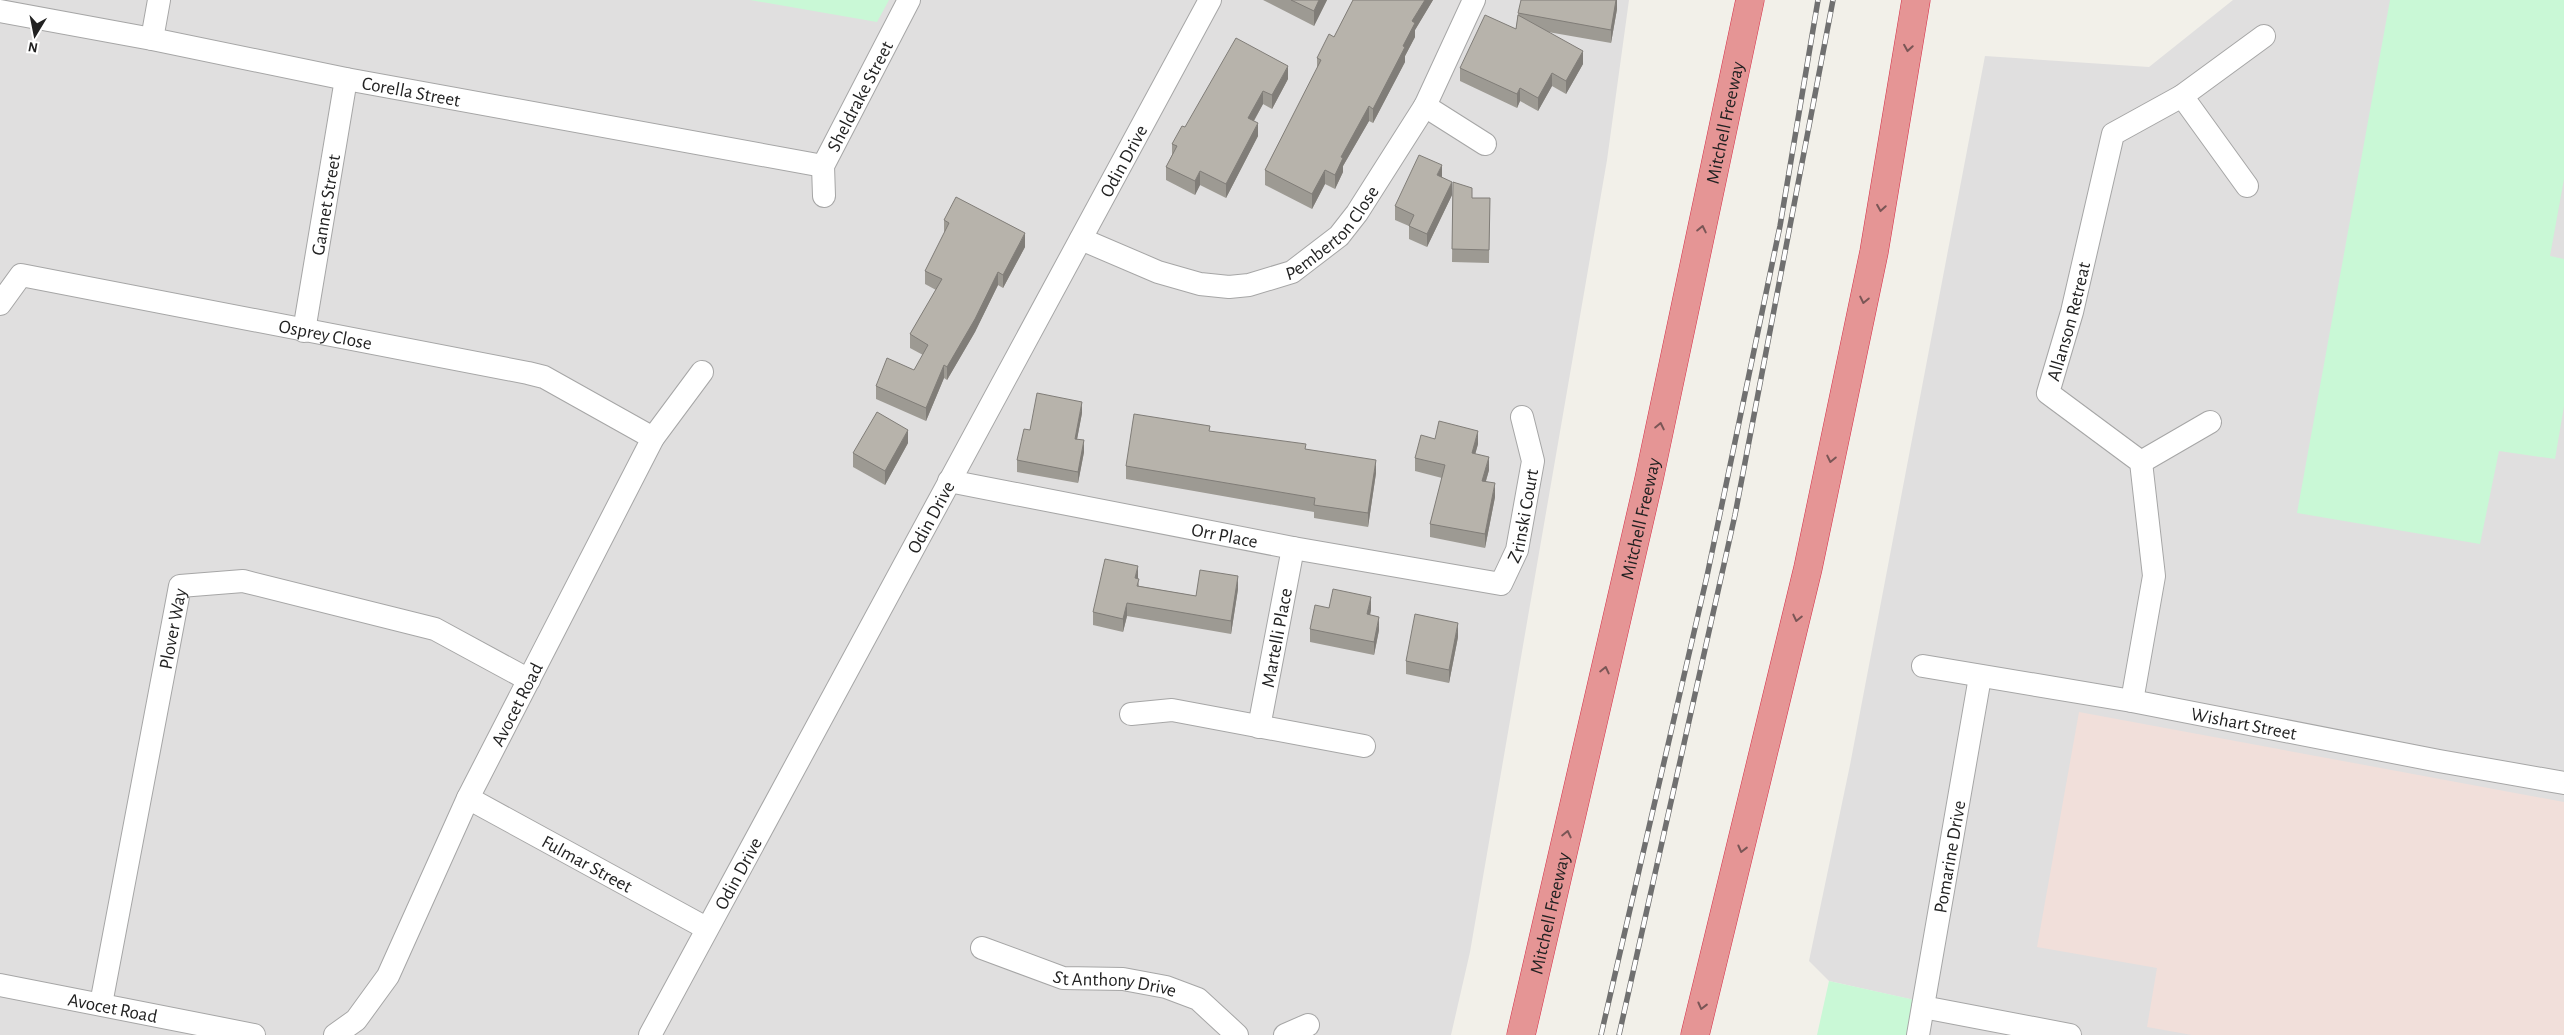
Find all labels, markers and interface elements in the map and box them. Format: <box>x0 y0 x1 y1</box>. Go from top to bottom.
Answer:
north arrow <box>10 10 60 60</box>
street label: Sheldrake Street <box>824 38 897 155</box>
text: N <box>27 39 39 55</box>
one-way arrow <box>1903 44 1913 52</box>
street label: Mitchell Freeway <box>1704 60 1748 185</box>
street label: Corella Street <box>360 74 462 111</box>
street label: Odin Drive <box>1097 122 1152 201</box>
street label: Gannet Street <box>309 153 344 257</box>
street label: Pemberton Close <box>1284 183 1383 284</box>
one-way arrow <box>1877 204 1887 213</box>
one-way arrow <box>1697 225 1707 234</box>
street label: Allanson Retreat <box>2044 260 2094 383</box>
one-way arrow <box>1860 296 1870 305</box>
street label: Osprey Close <box>277 317 373 354</box>
one-way arrow <box>1654 422 1665 431</box>
one-way arrow <box>1826 455 1837 464</box>
street label: Mitchell Freeway <box>1618 456 1664 582</box>
street label: Zrinski Court <box>1504 468 1542 566</box>
street label: Odin Drive <box>904 478 959 557</box>
street label: Orr Place <box>1190 520 1259 552</box>
street label: Plover Way <box>156 587 190 671</box>
street label: Martelli Place <box>1259 587 1296 689</box>
one-way arrow <box>1792 614 1803 622</box>
street label: Avocet Road <box>488 660 547 749</box>
one-way arrow <box>1599 666 1610 675</box>
street label: Wishart Street <box>2189 705 2298 744</box>
street label: Pomarine Drive <box>1931 799 1969 915</box>
one-way arrow <box>1561 830 1572 838</box>
street label: Fulmar Street <box>538 832 635 897</box>
street label: Odin Drive <box>712 835 766 913</box>
one-way arrow <box>1737 844 1748 853</box>
street label: Mitchell Freeway <box>1527 851 1574 976</box>
street label: St Anthony Drive <box>1050 967 1179 1001</box>
street label: Avocet Road <box>66 991 159 1027</box>
one-way arrow <box>1697 1002 1708 1011</box>

